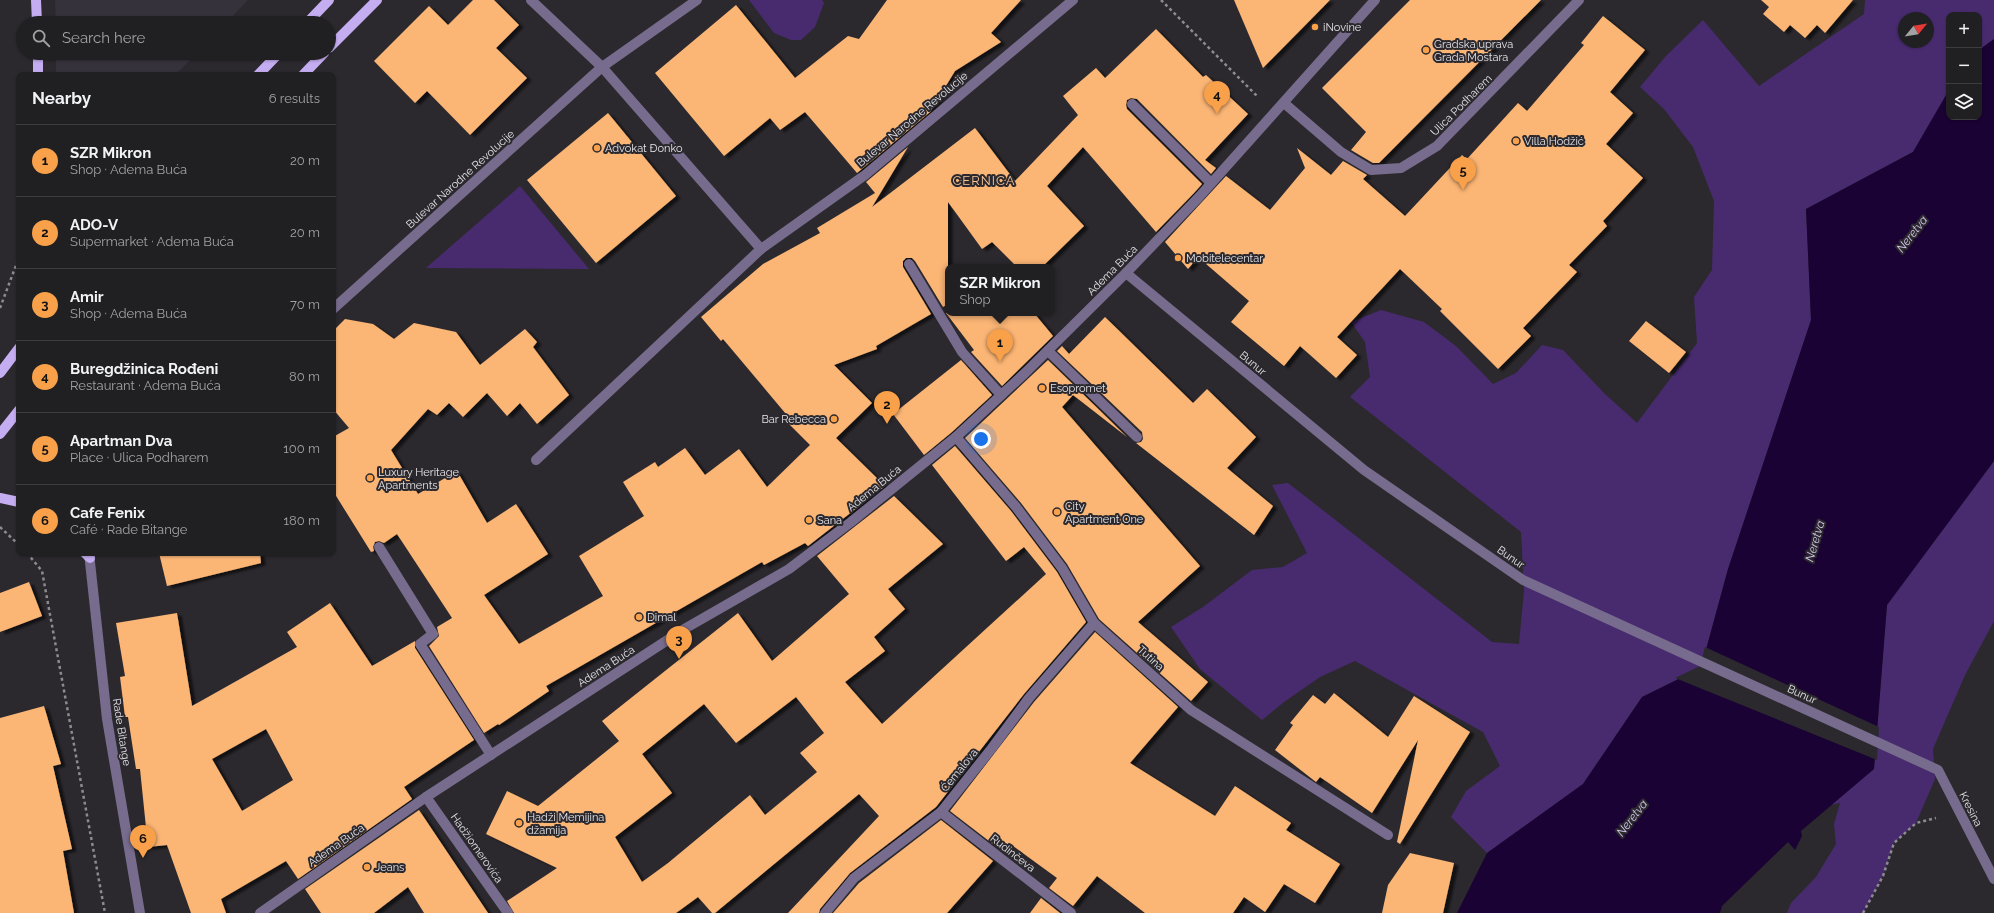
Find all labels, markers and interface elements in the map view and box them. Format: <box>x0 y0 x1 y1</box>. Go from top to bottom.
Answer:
north arrow <box>1898 12 1934 48</box>
map controls <box>1946 12 1982 120</box>
button: + <box>1946 12 1982 48</box>
search box <box>16 16 336 60</box>
place label: iNovine <box>1323 21 1362 34</box>
marker: iNovine <box>1310 22 1320 32</box>
icon: search <box>30 27 52 49</box>
text: Search here <box>62 29 145 47</box>
place label: Gradska uprava Grada Mostara <box>1434 38 1513 64</box>
marker: Gradska uprava Grada Mostara <box>1421 45 1431 55</box>
button: − <box>1946 48 1982 84</box>
street label: Bulevar Narodne Revolucije <box>854 69 971 170</box>
street label: Ulica Podharem <box>1428 72 1495 139</box>
pin: 4 <box>1204 81 1230 114</box>
button: layers <box>1946 84 1982 120</box>
text: Nearby <box>32 88 91 108</box>
text: 6 results <box>269 91 320 106</box>
street label: Bulevar Narodne Revolucije <box>404 127 517 231</box>
place label: Villa Hodžić <box>1524 135 1584 148</box>
marker: Villa Hodžić <box>1511 136 1521 146</box>
place label: Advokat Đonko <box>605 142 683 155</box>
marker: Advokat Đonko <box>592 143 602 153</box>
text: SZR Mikron <box>70 144 151 162</box>
text: 1 <box>42 153 48 168</box>
text: 20 m <box>290 153 320 168</box>
pin: 5 <box>1450 157 1476 190</box>
text: Shop · Adema Buća <box>70 162 187 177</box>
district label: CERNICA <box>952 173 1016 188</box>
water label: Neretva <box>1893 213 1931 255</box>
text: ADO-V <box>70 216 118 234</box>
text: 2 <box>41 225 49 240</box>
text: 20 m <box>290 225 320 240</box>
text: Supermarket · Adema Buća <box>70 234 234 249</box>
street label: Adema Buća <box>1085 243 1140 298</box>
place label: Mobitelecentar <box>1186 252 1263 265</box>
marker: Mobitelecentar <box>1173 253 1183 263</box>
popup <box>945 264 1055 316</box>
text: SZR Mikron <box>959 274 1041 292</box>
text: Amir <box>70 288 104 306</box>
text: Shop <box>959 292 991 307</box>
text: 3 <box>41 297 49 312</box>
text: 70 m <box>290 297 320 312</box>
text: Shop · Adema Buća <box>70 306 187 321</box>
pin: 1 <box>987 329 1013 362</box>
street label: Bunur <box>1237 349 1269 378</box>
text: Buregdžinica Rođeni <box>70 360 218 378</box>
text: 4 <box>41 369 49 384</box>
text: 80 m <box>289 369 320 384</box>
text: Restaurant · Adema Buća <box>70 378 221 393</box>
place label: Esopromet <box>1050 382 1106 395</box>
marker: Esopromet <box>1037 383 1047 393</box>
pin: 2 <box>874 391 900 424</box>
place label: Bar Rebecca <box>762 413 826 426</box>
marker: Bar Rebecca <box>829 414 839 424</box>
your location <box>971 429 991 449</box>
text: Apartman Dva <box>70 432 172 450</box>
text: 5 <box>41 441 49 456</box>
text: 100 m <box>283 441 320 456</box>
text: Place · Ulica Podharem <box>70 450 209 465</box>
street label: Adema Buća <box>845 463 904 514</box>
place label: Luxury Heritage Apartments <box>378 466 460 492</box>
marker: Luxury Heritage Apartments <box>365 473 375 483</box>
place label: City Apartment One <box>1065 500 1144 526</box>
text: Cafe Fenix <box>70 504 145 522</box>
marker: City Apartment One <box>1052 507 1062 517</box>
text: 6 <box>41 513 49 528</box>
text: 180 m <box>284 513 320 528</box>
place label: Sana <box>817 514 842 527</box>
marker: Sana <box>804 515 814 525</box>
water label: Neretva <box>1802 519 1828 563</box>
text: Café · Rade Bitange <box>70 522 187 537</box>
street label: Bunur <box>1494 543 1527 572</box>
place label: Dimal <box>647 611 676 624</box>
marker: Dimal <box>634 612 644 622</box>
pin: 3 <box>666 626 692 659</box>
street label: Adema Buća <box>575 643 637 690</box>
street label: Tutina <box>1135 643 1166 674</box>
street label: Bunur <box>1785 682 1819 707</box>
street label: Rade Bitange <box>110 697 133 767</box>
street label: Ćemalova <box>937 746 981 794</box>
street label: Kresina <box>1956 790 1985 829</box>
water label: Neretva <box>1613 797 1651 839</box>
street label: Hadžiomerovića <box>448 811 505 886</box>
place label: Hadži Memijina džamija <box>527 811 604 837</box>
marker: Hadži Memijina džamija <box>514 818 524 828</box>
street label: Adema Buća <box>306 821 367 869</box>
pin: 6 <box>130 825 156 858</box>
street label: Rudinčeva <box>988 832 1038 875</box>
place label: Jeans <box>375 861 404 874</box>
marker: Jeans <box>362 862 372 872</box>

